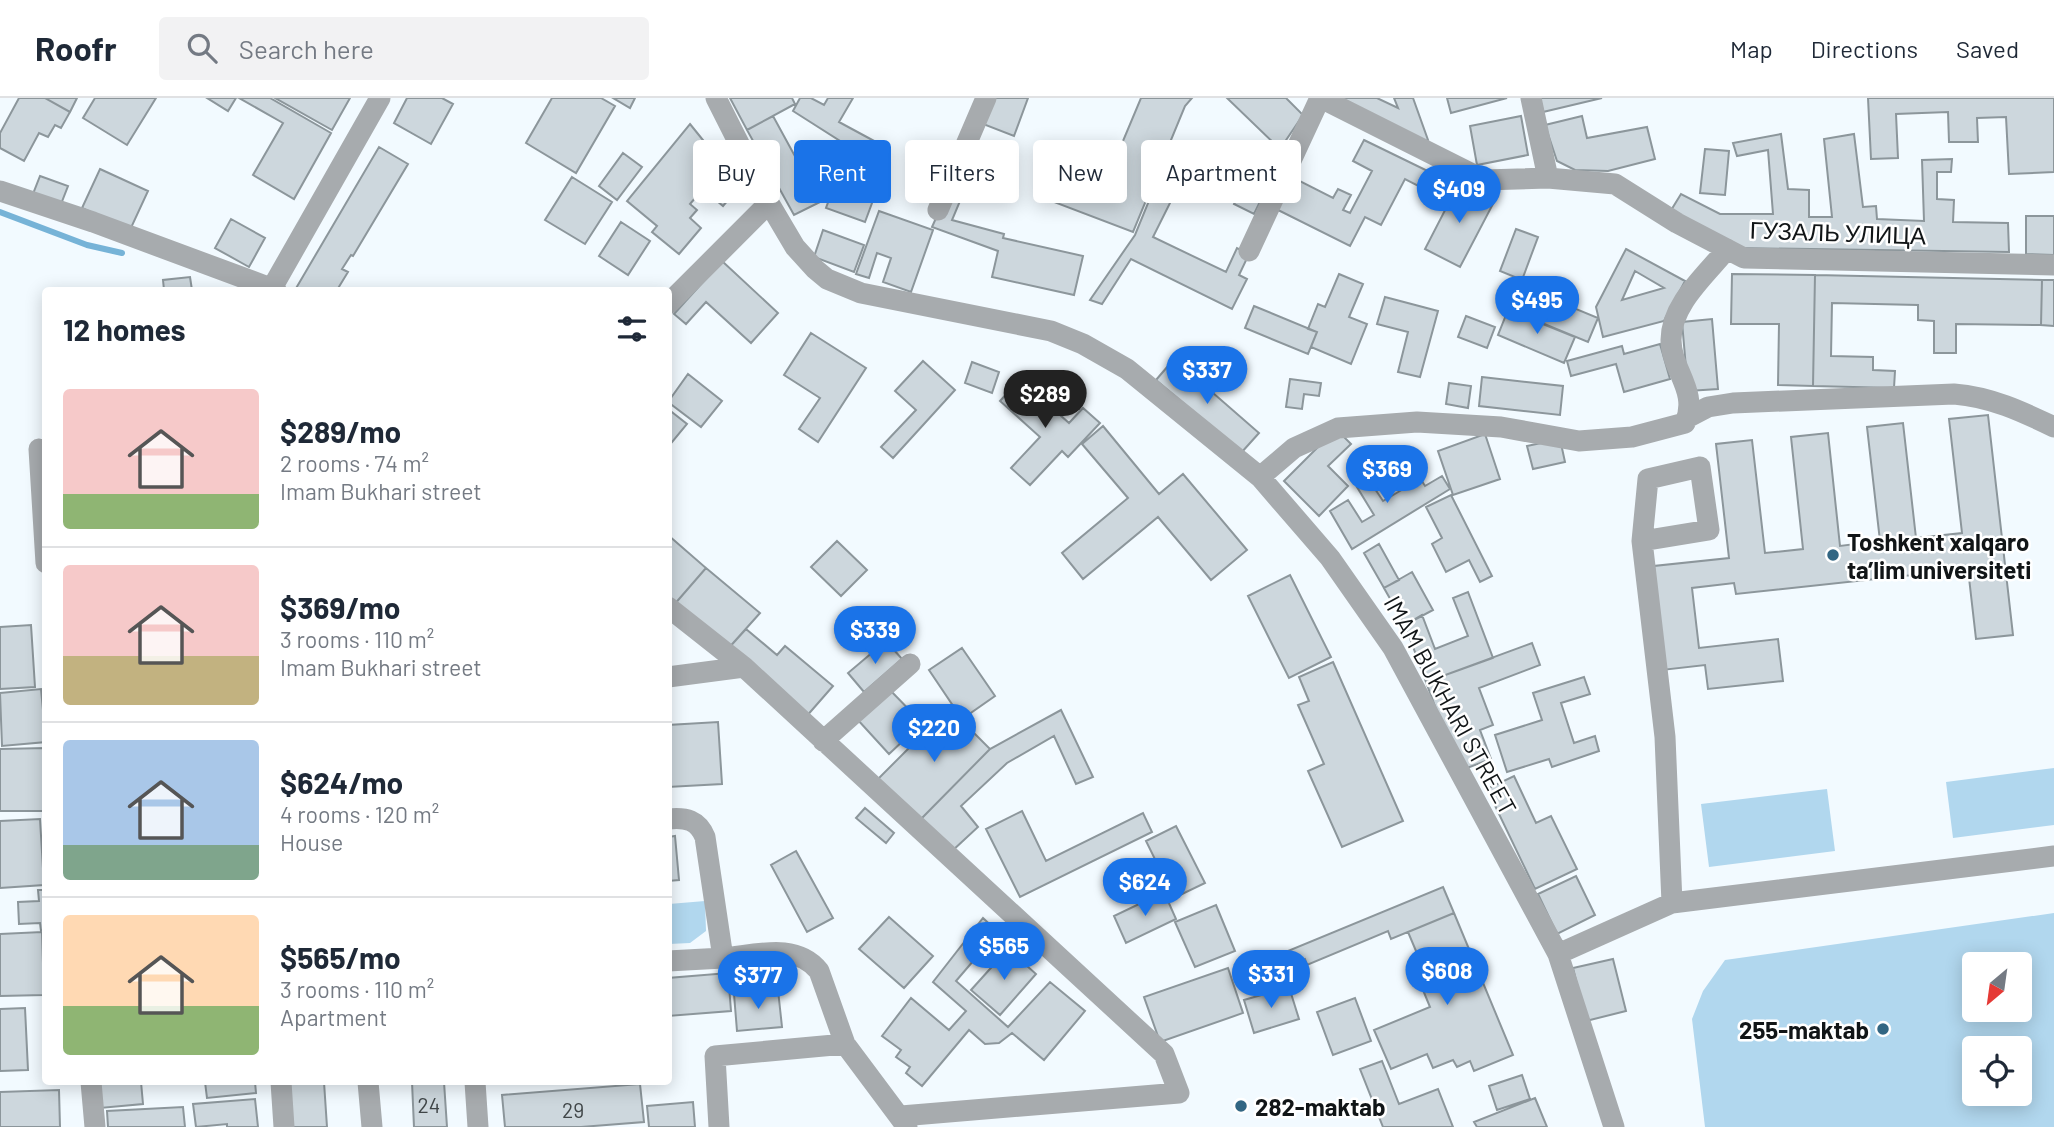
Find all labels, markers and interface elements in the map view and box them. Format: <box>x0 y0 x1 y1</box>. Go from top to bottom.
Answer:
search box <box>159 17 649 80</box>
text: Roofr <box>35 28 117 68</box>
icon: search <box>183 29 221 67</box>
text: Search here <box>239 33 374 64</box>
text: Map <box>1730 34 1773 63</box>
text: Directions <box>1811 34 1918 63</box>
text: Saved <box>1956 34 2019 63</box>
chip: Buy <box>693 140 780 203</box>
chip: Rent <box>794 140 891 203</box>
chip: Filters <box>905 140 1019 203</box>
chip: New <box>1033 140 1127 203</box>
chip: Apartment <box>1141 140 1301 203</box>
pin: $409 <box>1418 166 1500 225</box>
text: $409 <box>1433 174 1485 202</box>
street label: ГУЗАЛЬ УЛИЦА <box>1749 214 1927 250</box>
pin: $495 <box>1496 276 1578 336</box>
text: $495 <box>1511 285 1563 313</box>
icon: filters <box>613 310 651 348</box>
text: 12 homes <box>63 311 186 347</box>
pin: $337 <box>1166 346 1248 406</box>
text: $337 <box>1182 355 1232 383</box>
pin: $289 <box>1004 370 1086 430</box>
text: $289 <box>1020 379 1070 407</box>
text: $289/mo <box>280 413 401 449</box>
icon: home <box>119 417 203 501</box>
pin: $369 <box>1346 446 1428 505</box>
text: 2 rooms · 74 m² <box>280 449 429 477</box>
text: $369 <box>1362 454 1412 482</box>
text: Imam Bukhari street <box>280 477 482 505</box>
place label: Toshkent xalqaro ta’lim universiteti <box>1847 527 2031 584</box>
marker: Toshkent xalqaro ta’lim universiteti <box>1825 547 1841 563</box>
text: $369/mo <box>280 589 400 625</box>
street label: IMAM BUKHARI STREET <box>1379 590 1523 820</box>
icon: home <box>119 593 203 677</box>
pin: $339 <box>834 606 916 666</box>
text: $339 <box>850 615 900 643</box>
text: 3 rooms · 110 m² <box>280 625 434 653</box>
text: Imam Bukhari street <box>280 653 482 681</box>
pin: $220 <box>893 704 975 764</box>
text: $220 <box>908 713 960 741</box>
text: $624/mo <box>280 764 403 800</box>
icon: home <box>119 768 203 852</box>
text: 4 rooms · 120 m² <box>280 800 439 828</box>
text: House <box>280 828 343 856</box>
pin: $624 <box>1104 858 1186 918</box>
text: $624 <box>1119 867 1171 895</box>
pin: $565 <box>963 922 1045 982</box>
text: $565 <box>979 931 1029 959</box>
text: $565/mo <box>280 939 401 975</box>
icon: home <box>119 943 203 1027</box>
pin: $608 <box>1406 948 1488 1007</box>
pin: $331 <box>1230 950 1312 1010</box>
pin: $377 <box>717 951 799 1011</box>
north arrow <box>1962 952 2032 1022</box>
map controls <box>1962 952 2032 1106</box>
text: $608 <box>1421 956 1473 984</box>
text: $331 <box>1248 959 1294 987</box>
text: $377 <box>734 960 782 988</box>
text: 3 rooms · 110 m² <box>280 975 434 1003</box>
text: Apartment <box>280 1003 387 1031</box>
place label: 255-maktab <box>1739 1015 1869 1044</box>
marker: 255-maktab <box>1875 1021 1891 1037</box>
button: locate <box>1962 1036 2032 1106</box>
house number: 24 <box>418 1092 440 1117</box>
place label: 282-maktab <box>1255 1092 1386 1121</box>
house number: 29 <box>562 1097 584 1122</box>
marker: 282-maktab <box>1233 1098 1249 1114</box>

